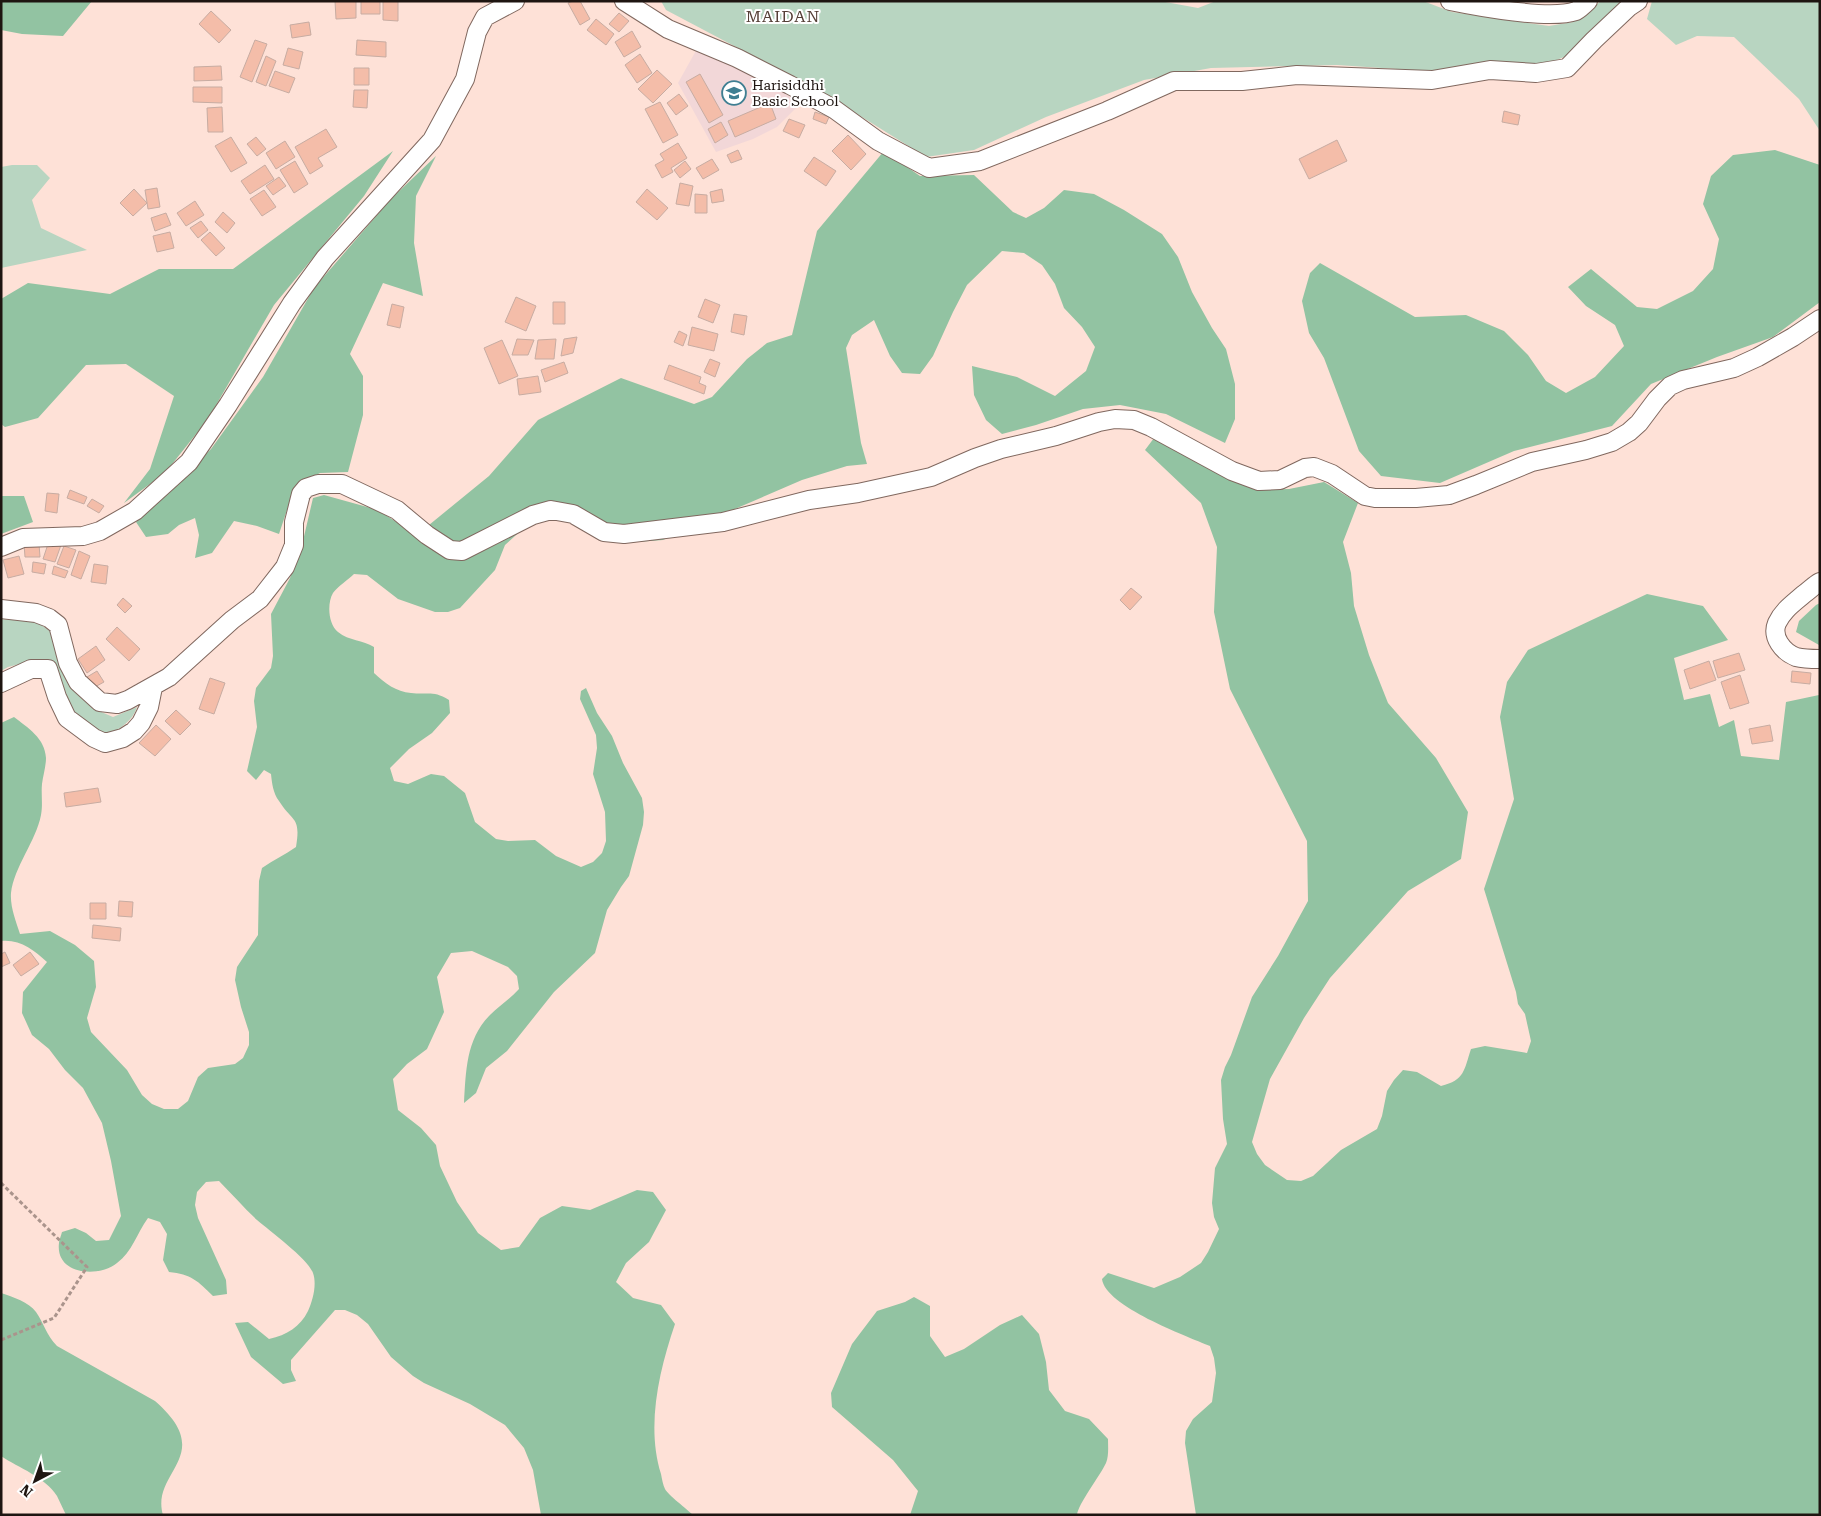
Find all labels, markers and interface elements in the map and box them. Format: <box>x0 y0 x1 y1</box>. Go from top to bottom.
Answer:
district label: MAIDAN <box>746 7 820 26</box>
place label: Harisiddhi Basic School <box>752 77 839 109</box>
school or university icon: Harisiddhi Basic School <box>721 80 747 106</box>
north arrow <box>10 1456 60 1506</box>
text: N <box>17 1481 36 1500</box>

